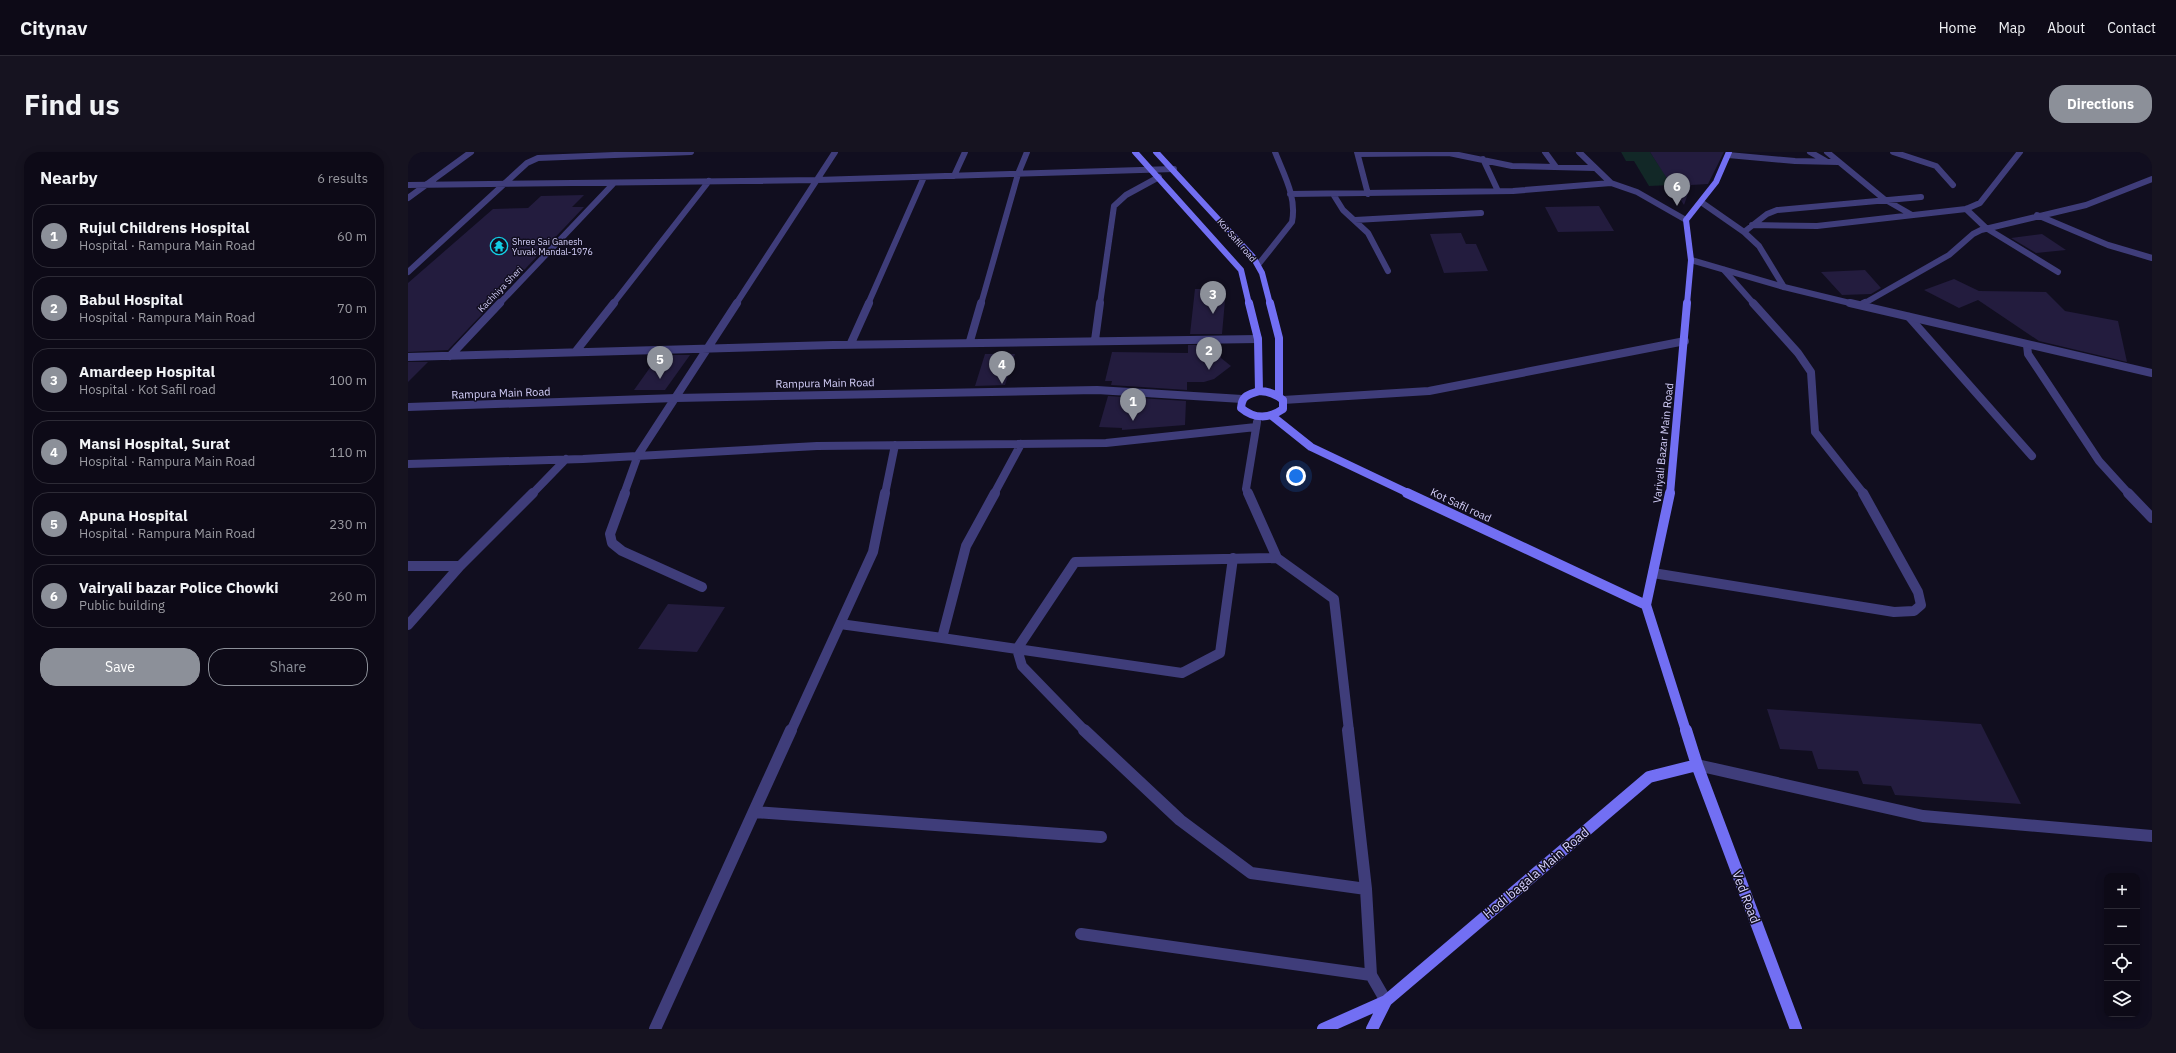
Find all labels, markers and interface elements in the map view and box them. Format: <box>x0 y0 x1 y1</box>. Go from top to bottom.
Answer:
text: Citynav <box>20 16 87 40</box>
text: Home <box>1939 19 1976 37</box>
text: Map <box>1998 19 2025 37</box>
text: About <box>2047 19 2085 37</box>
text: Contact <box>2107 19 2156 37</box>
button: Directions <box>2049 85 2152 123</box>
text: Find us <box>24 86 120 123</box>
text: Nearby <box>40 167 98 189</box>
text: 6 results <box>317 170 368 187</box>
pin: 6 <box>1664 173 1690 206</box>
street label: Kot Safil road <box>1215 216 1259 264</box>
text: Rujul Childrens Hospital <box>79 218 250 237</box>
text: 1 <box>50 228 58 245</box>
text: 60 m <box>337 228 367 245</box>
temple icon: Shree Sai Ganesh Yuvak Mandal-1976 <box>489 236 509 256</box>
place label: Shree Sai Ganesh Yuvak Mandal-1976 <box>512 236 593 257</box>
text: Hospital · Rampura Main Road <box>79 237 255 254</box>
street label: Kachhiya Sheri <box>475 264 525 314</box>
pin: 3 <box>1200 281 1226 314</box>
text: Babul Hospital <box>79 290 183 309</box>
text: 2 <box>50 300 58 317</box>
text: 70 m <box>337 300 367 317</box>
text: Hospital · Rampura Main Road <box>79 309 255 326</box>
pin: 2 <box>1196 337 1222 370</box>
pin: 5 <box>647 346 673 379</box>
pin: 4 <box>989 351 1015 384</box>
text: Amardeep Hospital <box>79 362 215 381</box>
text: 3 <box>50 372 58 389</box>
text: 100 m <box>329 372 367 389</box>
street label: Rampura Main Road <box>775 375 875 391</box>
text: Hospital · Kot Safil road <box>79 381 216 398</box>
street label: Variyali Bazar Main Road <box>1650 382 1676 504</box>
street label: Rampura Main Road <box>451 384 551 402</box>
pin: 1 <box>1120 388 1146 421</box>
text: Mansi Hospital, Surat <box>79 434 230 453</box>
text: 4 <box>50 444 58 461</box>
text: 110 m <box>329 444 367 461</box>
text: Hospital · Rampura Main Road <box>79 453 255 470</box>
your location <box>1286 466 1306 486</box>
street label: Kot Safil road <box>1428 485 1494 525</box>
text: Apuna Hospital <box>79 506 187 525</box>
text: 5 <box>50 516 58 533</box>
text: 230 m <box>329 516 367 533</box>
text: Hospital · Rampura Main Road <box>79 525 255 542</box>
text: Vairyali bazar Police Chowki <box>79 578 278 597</box>
text: 6 <box>50 588 58 605</box>
text: 260 m <box>329 588 367 605</box>
text: Public building <box>79 597 165 614</box>
button: Save <box>40 648 200 686</box>
button: Share <box>208 648 368 686</box>
street label: Hodi bagala Main Road <box>1480 824 1592 922</box>
street label: Ved Road <box>1728 868 1764 926</box>
map controls <box>2104 873 2140 1017</box>
button: + <box>2104 873 2140 909</box>
button: − <box>2104 909 2140 945</box>
button: locate <box>2104 945 2140 981</box>
button: layers <box>2104 981 2140 1017</box>

